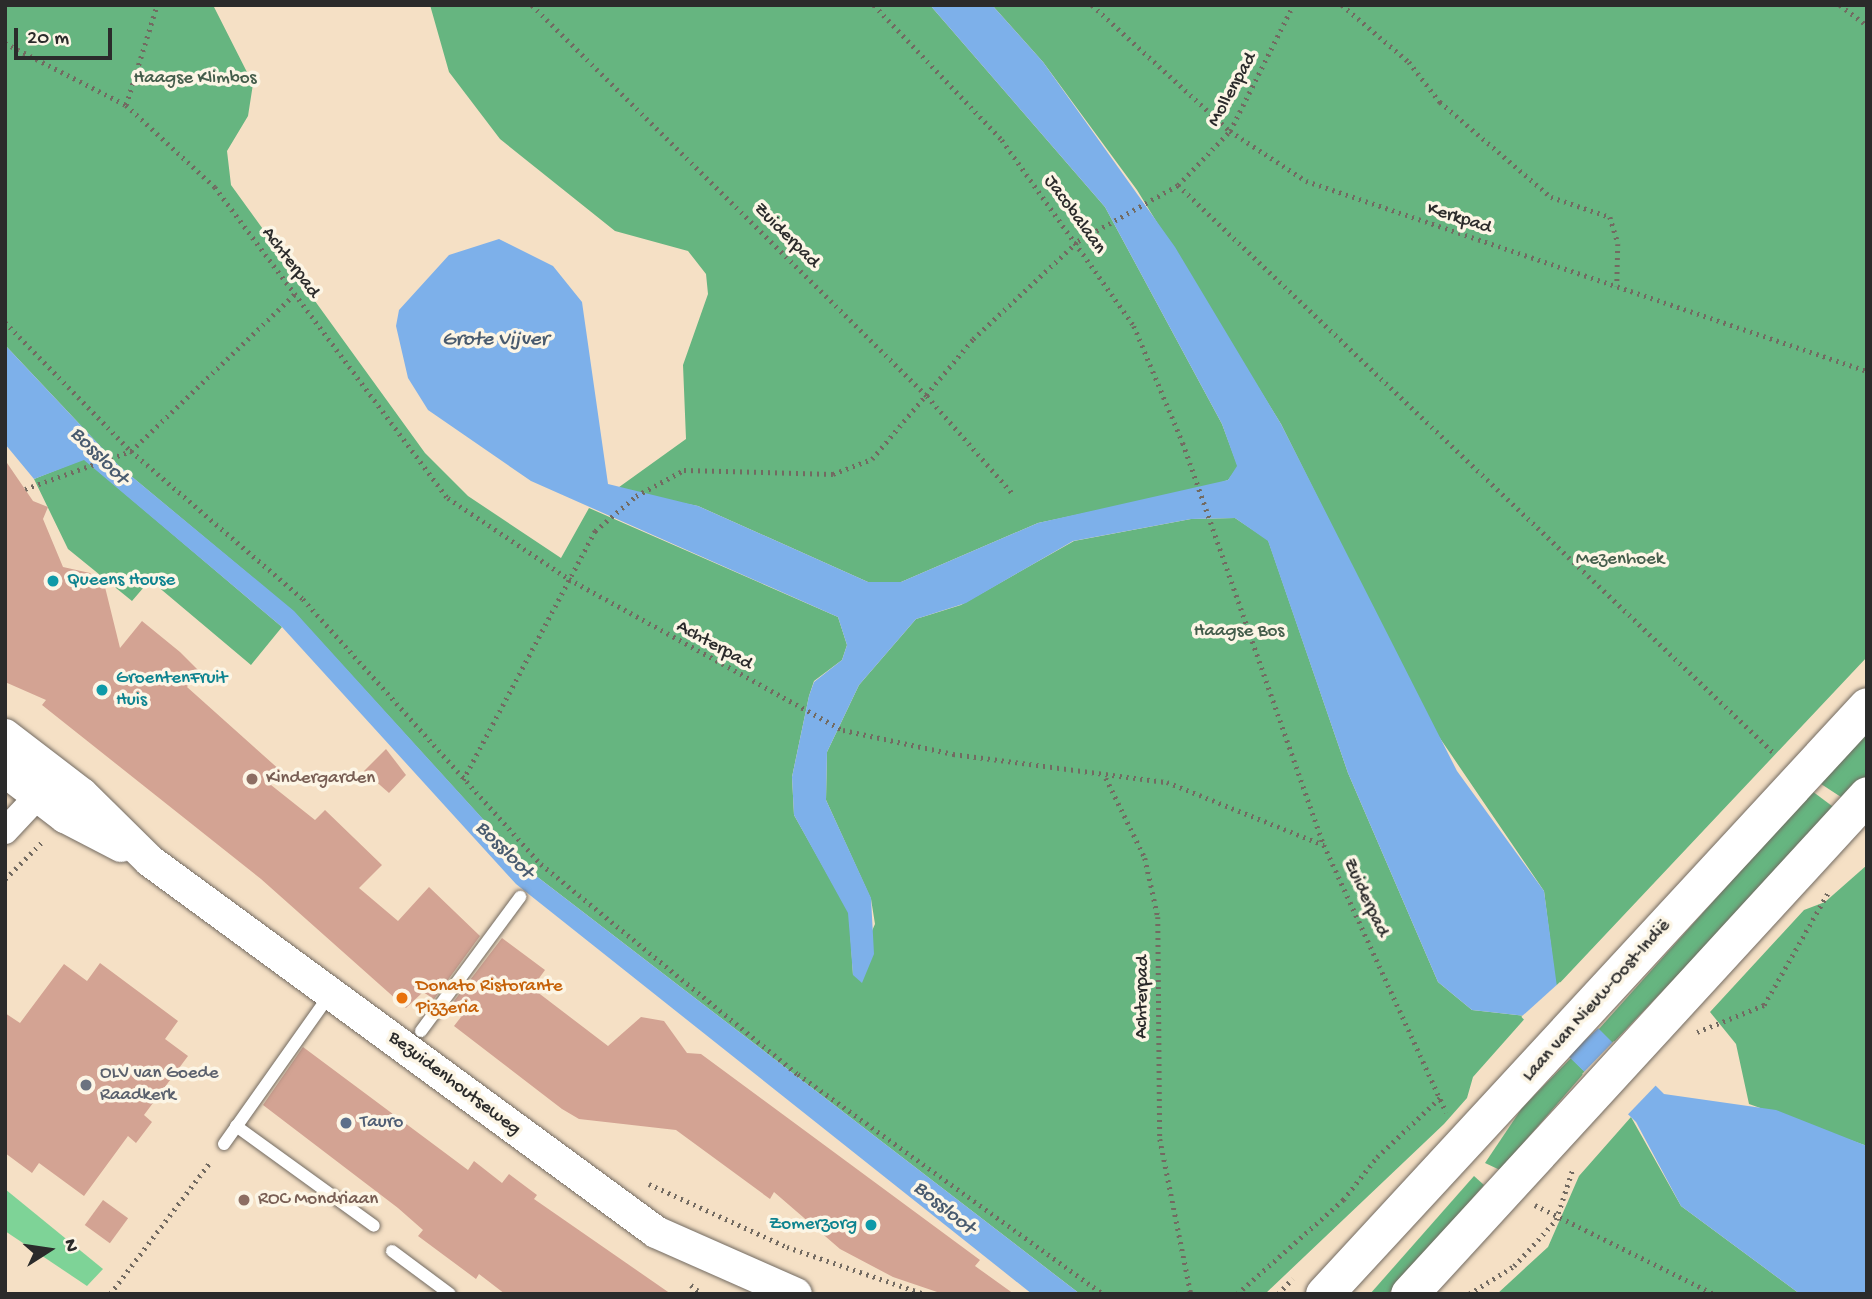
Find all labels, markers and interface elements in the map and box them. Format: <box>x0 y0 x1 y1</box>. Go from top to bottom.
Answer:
scale bar <box>18 14 116 58</box>
text: 20 m <box>27 27 69 52</box>
street label: Mollenpad <box>1203 49 1263 131</box>
park label: Haagse Klimbos <box>133 68 257 90</box>
street label: Jacobalaan <box>1038 171 1110 259</box>
street label: Zuiderpad <box>748 198 824 274</box>
street label: Kerkpad <box>1424 198 1494 240</box>
street label: Achterpad <box>256 223 324 303</box>
water label: Grote Vijver <box>442 328 548 354</box>
water label: Bossloot <box>64 423 132 491</box>
park label: Mezenhoek <box>1576 549 1664 571</box>
place label: Queens House <box>67 570 175 592</box>
marker: Queens House <box>45 573 61 589</box>
street label: Achterpad <box>672 616 756 676</box>
park label: Haagse Bos <box>1194 621 1284 643</box>
place label: GroentenFruit Huis <box>116 668 227 712</box>
marker: GroentenFruit Huis <box>94 682 110 698</box>
place label: Kindergarden <box>266 768 375 790</box>
marker: Kindergarden <box>244 771 260 787</box>
water label: Bossloot <box>469 817 537 885</box>
street label: Zuiderpad <box>1337 855 1393 941</box>
street label: Laan van Nieuw-Oost-Indië <box>1518 915 1676 1087</box>
street label: Achterpad <box>1131 955 1155 1039</box>
place label: Donato Ristorante Pizzeria <box>416 976 562 1020</box>
marker: Donato Ristorante Pizzeria <box>394 990 410 1006</box>
street label: Bezuidenhoutseweg <box>383 1027 525 1141</box>
place label: OLV van Goede Raadkerk <box>100 1063 219 1107</box>
marker: OLV van Goede Raadkerk <box>78 1077 94 1093</box>
place label: Tauro <box>360 1112 403 1134</box>
marker: Tauro <box>338 1115 354 1131</box>
water label: Bossloot <box>907 1177 979 1241</box>
place label: ROC Mondriaan <box>258 1189 378 1211</box>
marker: ROC Mondriaan <box>236 1192 252 1208</box>
place label: Zomerzorg <box>769 1214 857 1236</box>
north arrow <box>14 1215 84 1285</box>
marker: Zomerzorg <box>863 1217 879 1233</box>
text: N <box>57 1237 83 1254</box>

